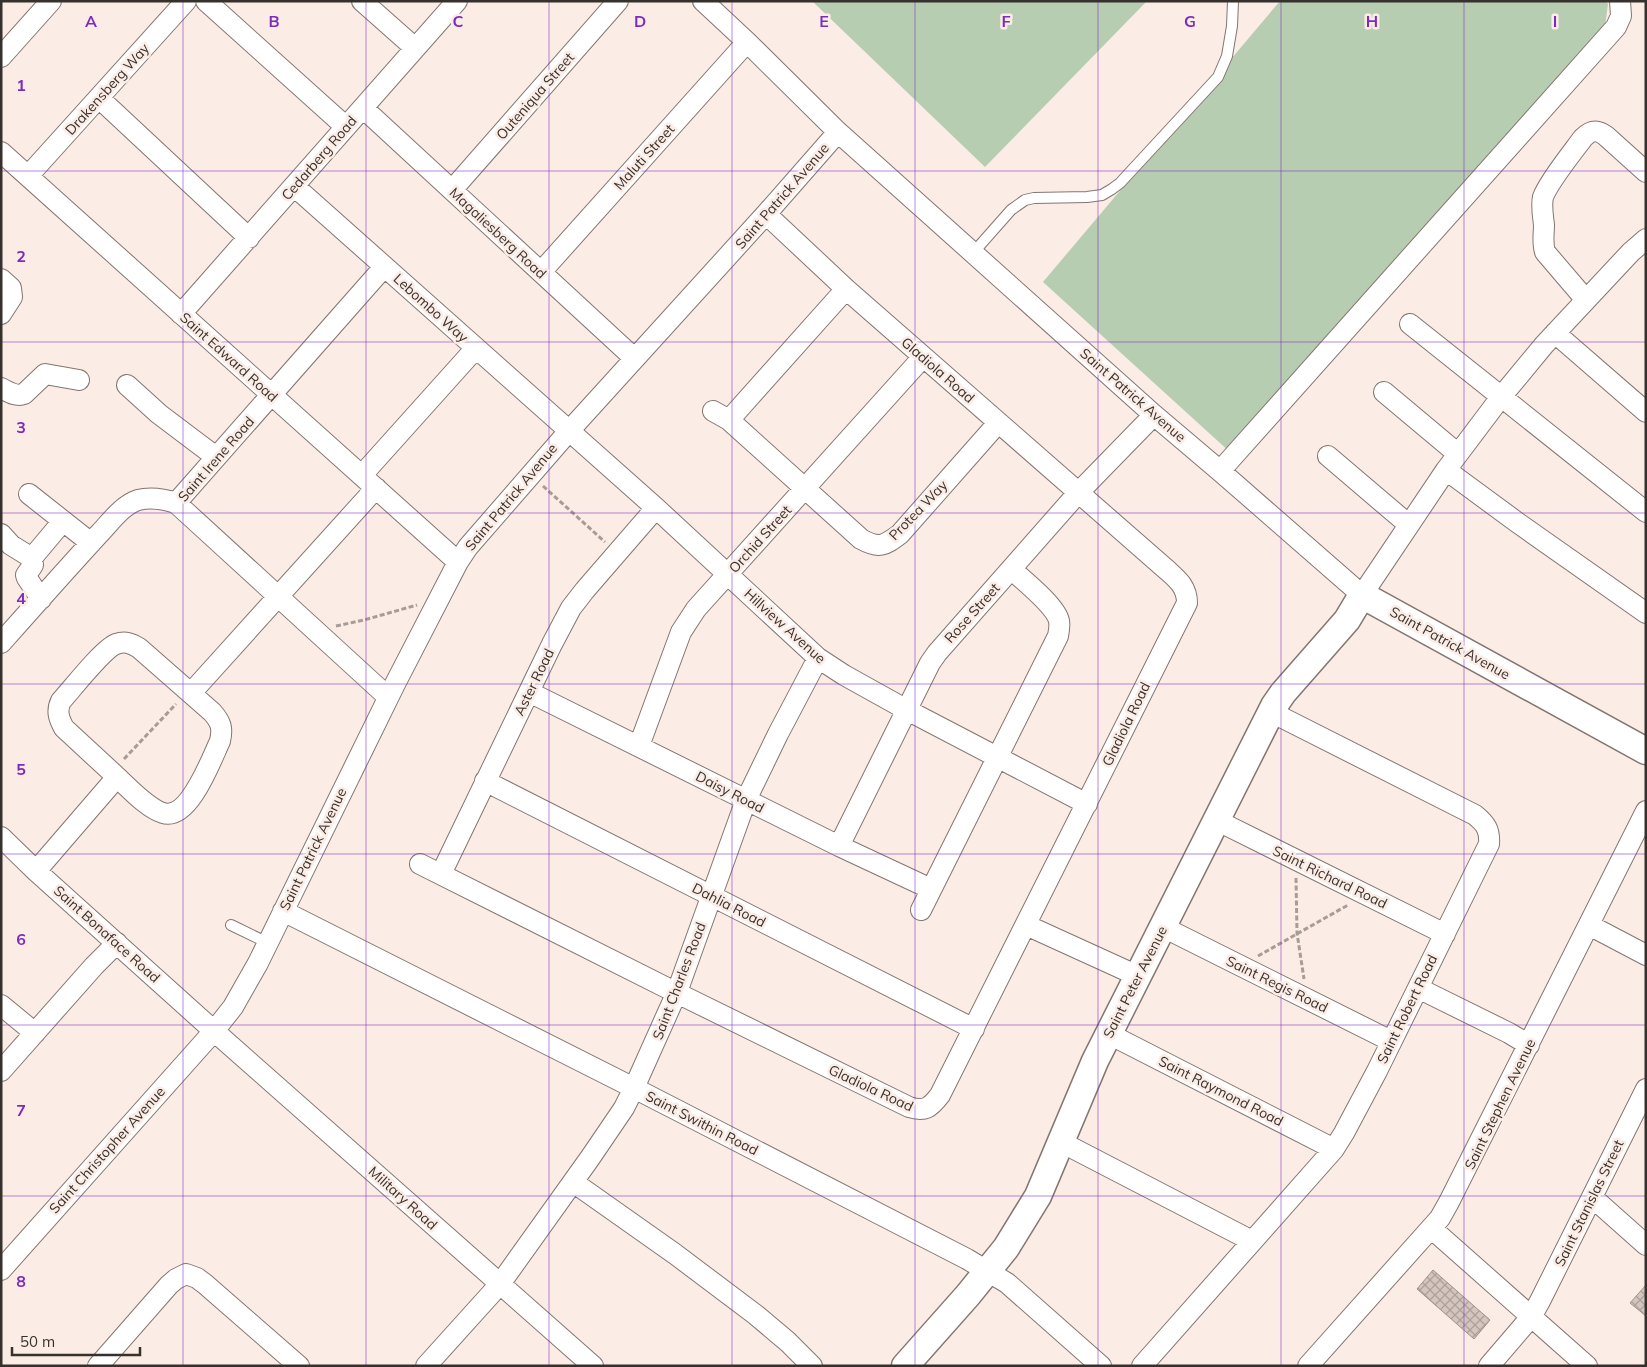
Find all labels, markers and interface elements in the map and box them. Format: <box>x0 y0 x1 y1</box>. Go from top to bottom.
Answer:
text: A <box>85 11 97 31</box>
text: B <box>268 11 280 31</box>
text: C <box>453 11 464 31</box>
text: D <box>634 11 646 31</box>
text: E <box>819 11 829 31</box>
text: F <box>1001 11 1011 31</box>
text: G <box>1184 11 1196 31</box>
text: H <box>1366 11 1378 31</box>
text: I <box>1553 11 1557 31</box>
street label: Drakensberg Way <box>61 39 153 139</box>
street label: Outeniqua Street <box>492 48 578 143</box>
text: 1 <box>16 75 26 95</box>
street label: Cedarberg Road <box>277 112 361 204</box>
street label: Maluti Street <box>610 120 678 194</box>
street label: Saint Patrick Avenue <box>731 139 833 253</box>
street label: Magaliesberg Road <box>446 183 550 283</box>
text: 2 <box>16 246 26 266</box>
street label: Lebombo Way <box>390 270 473 347</box>
street label: Saint Edward Road <box>176 308 282 406</box>
street label: Gladiola Road <box>898 333 978 407</box>
street label: Saint Patrick Avenue <box>1076 344 1190 446</box>
street label: Saint Irene Road <box>174 413 258 505</box>
text: 3 <box>16 417 26 437</box>
street label: Saint Patrick Avenue <box>461 440 561 554</box>
street label: Protea Way <box>885 476 952 544</box>
street label: Orchid Street <box>725 501 795 577</box>
street label: Rose Street <box>940 579 1004 647</box>
street label: Hillview Avenue <box>740 585 830 667</box>
text: 4 <box>16 588 26 608</box>
street label: Saint Patrick Avenue <box>1387 603 1513 683</box>
street label: Aster Road <box>510 645 558 719</box>
street label: Gladiola Road <box>1098 679 1154 769</box>
text: 5 <box>16 759 26 779</box>
street label: Daisy Road <box>693 767 767 817</box>
street label: Saint Patrick Avenue <box>275 785 351 913</box>
street label: Saint Richard Road <box>1270 841 1390 913</box>
street label: Dahlia Road <box>689 879 769 931</box>
street label: Saint Bonaface Road <box>50 882 164 986</box>
street label: Saint Charles Road <box>648 920 710 1042</box>
street label: Saint Peter Avenue <box>1099 923 1171 1041</box>
text: 6 <box>16 929 26 949</box>
street label: Saint Regis Road <box>1223 952 1331 1016</box>
street label: Saint Robert Road <box>1373 952 1441 1066</box>
street label: Saint Stephen Avenue <box>1461 1036 1539 1172</box>
street label: Saint Raymond Road <box>1156 1052 1286 1130</box>
street label: Gladiola Road <box>826 1061 916 1115</box>
street label: Saint Christopher Avenue <box>45 1083 169 1217</box>
street label: Saint Swithin Road <box>643 1087 761 1159</box>
text: 7 <box>16 1100 26 1120</box>
street label: Saint Stanislas Street <box>1551 1137 1628 1269</box>
street label: Military Road <box>365 1162 441 1234</box>
text: 8 <box>16 1271 26 1291</box>
scale bar <box>12 1324 140 1356</box>
text: 50 m <box>20 1332 55 1351</box>

